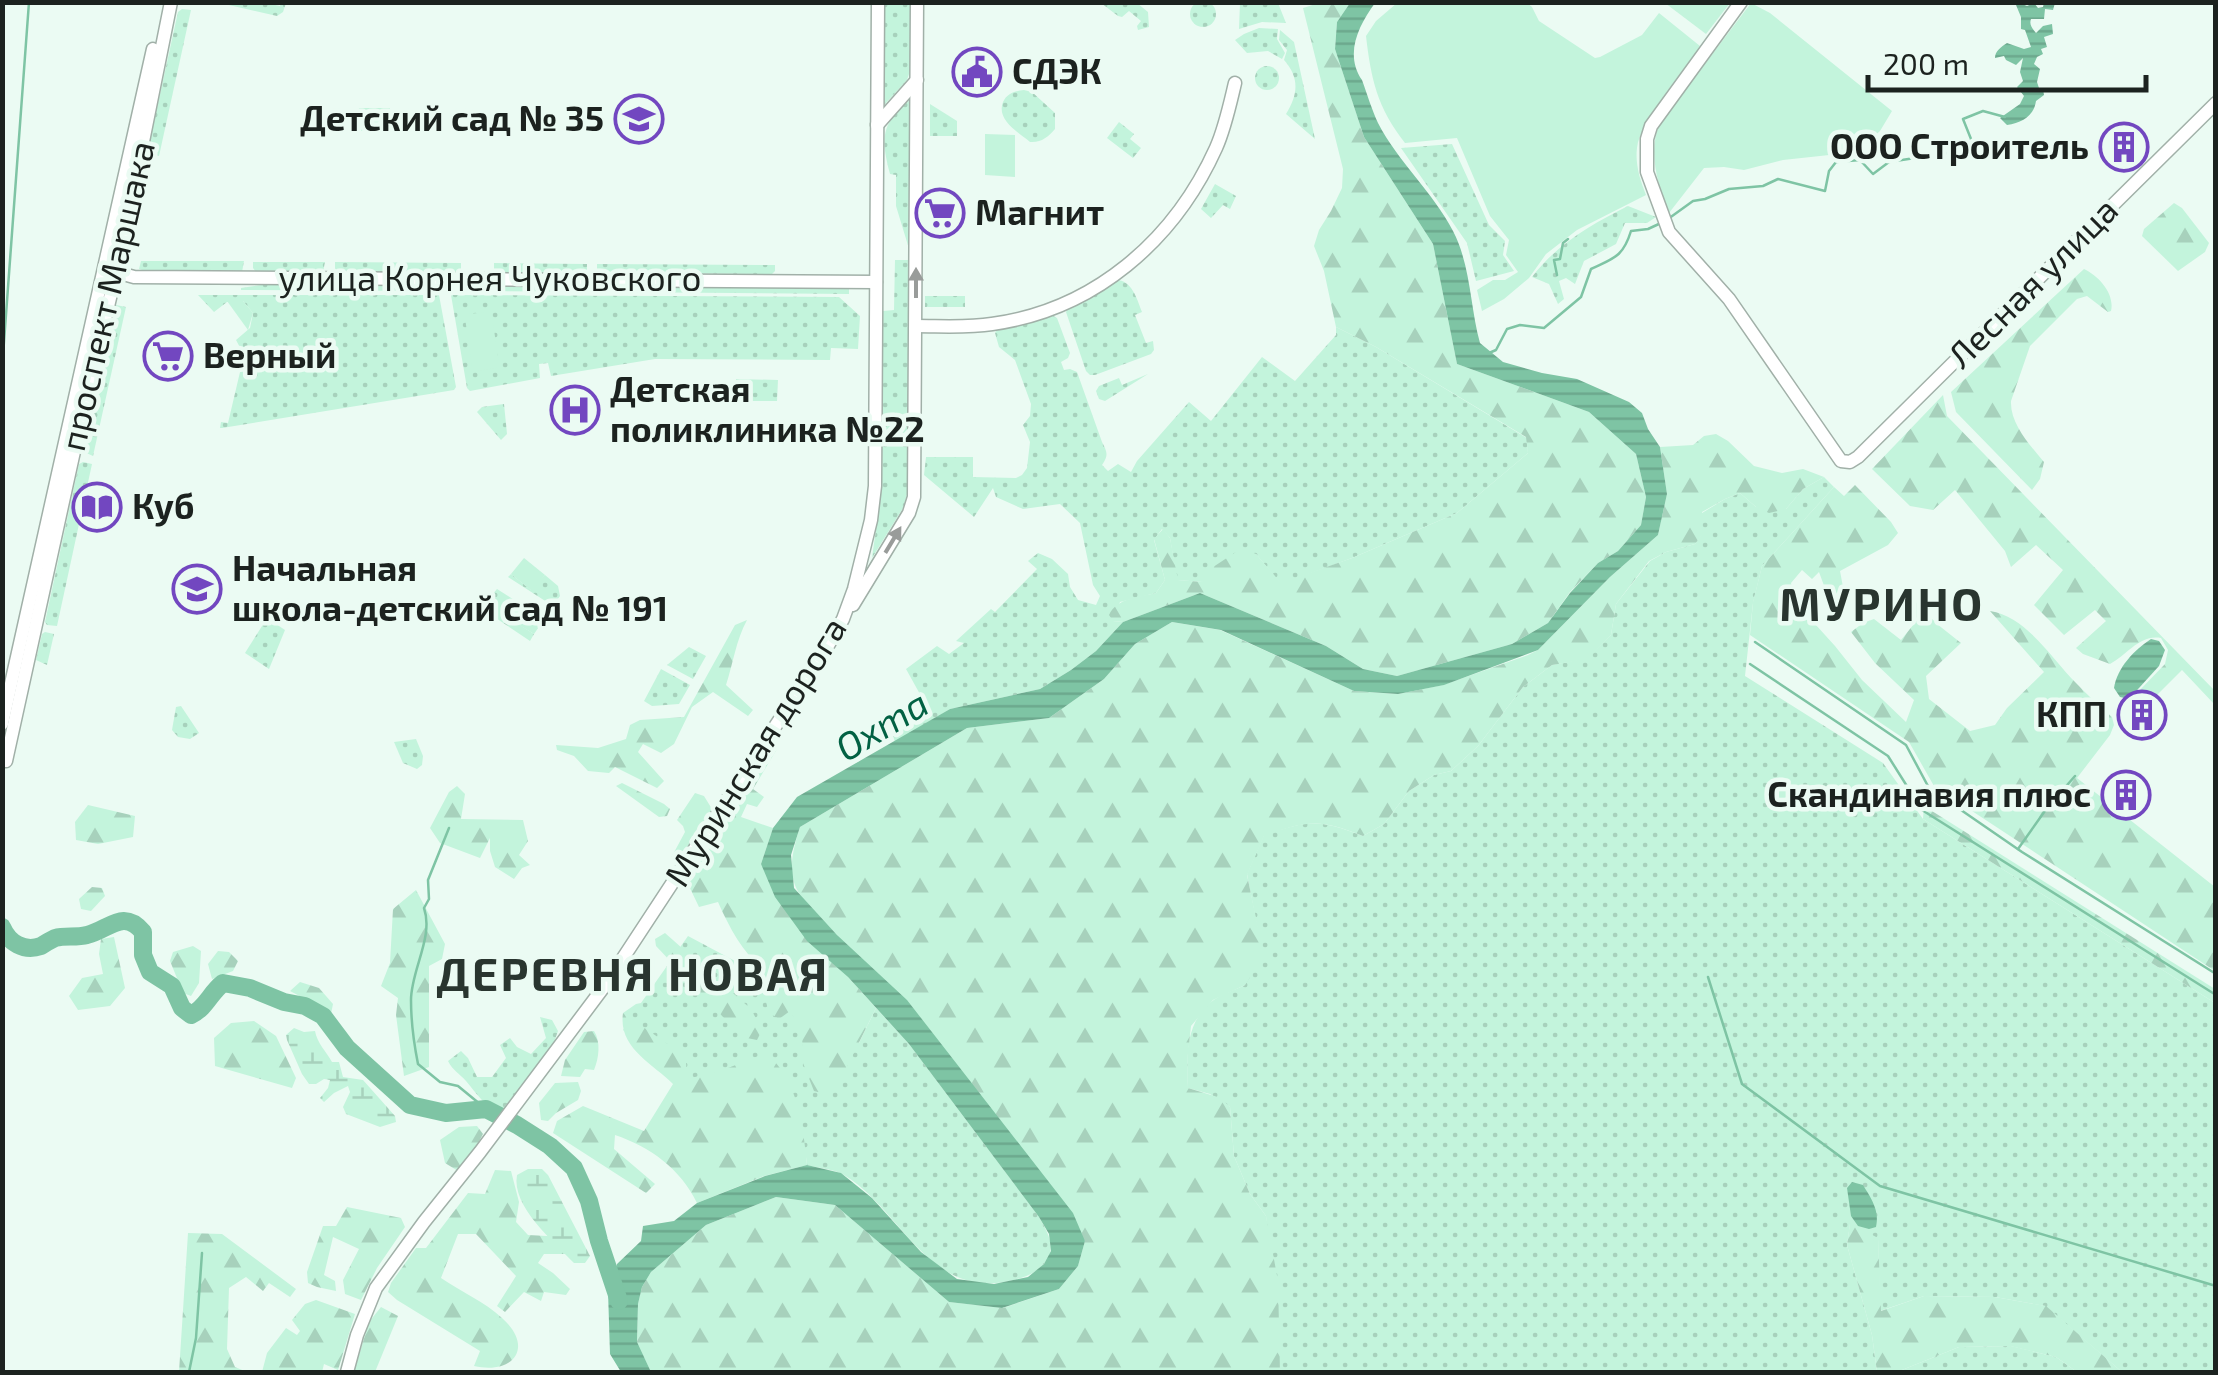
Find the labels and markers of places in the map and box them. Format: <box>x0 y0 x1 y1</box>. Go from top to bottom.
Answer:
public building icon: СДЭК <box>951 46 1003 98</box>
place label: СДЭК <box>1012 49 1102 91</box>
school or university icon: Детский сад № 35 <box>613 93 665 145</box>
place label: Детский сад № 35 <box>300 96 604 138</box>
building icon: ООО Строитель <box>2098 121 2150 173</box>
place label: ООО Строитель <box>1830 124 2089 166</box>
supermarket icon: Магнит <box>914 187 966 239</box>
place label: Магнит <box>975 190 1104 232</box>
supermarket icon: Верный <box>142 330 194 382</box>
place label: Верный <box>203 333 336 375</box>
place label: Детская поликлиника №22 <box>610 367 925 449</box>
hospital icon: Детская поликлиника №22 <box>549 384 601 436</box>
library icon: Куб <box>71 481 123 533</box>
place label: Куб <box>132 484 195 527</box>
place label: Начальная школа-детский сад № 191 <box>232 546 668 628</box>
school or university icon: Начальная школа-детский сад № 191 <box>171 563 223 615</box>
building icon: КПП <box>2116 689 2168 741</box>
place label: КПП <box>2036 692 2107 734</box>
building icon: Скандинавия плюс <box>2100 769 2152 821</box>
place label: Скандинавия плюс <box>1767 772 2091 814</box>

